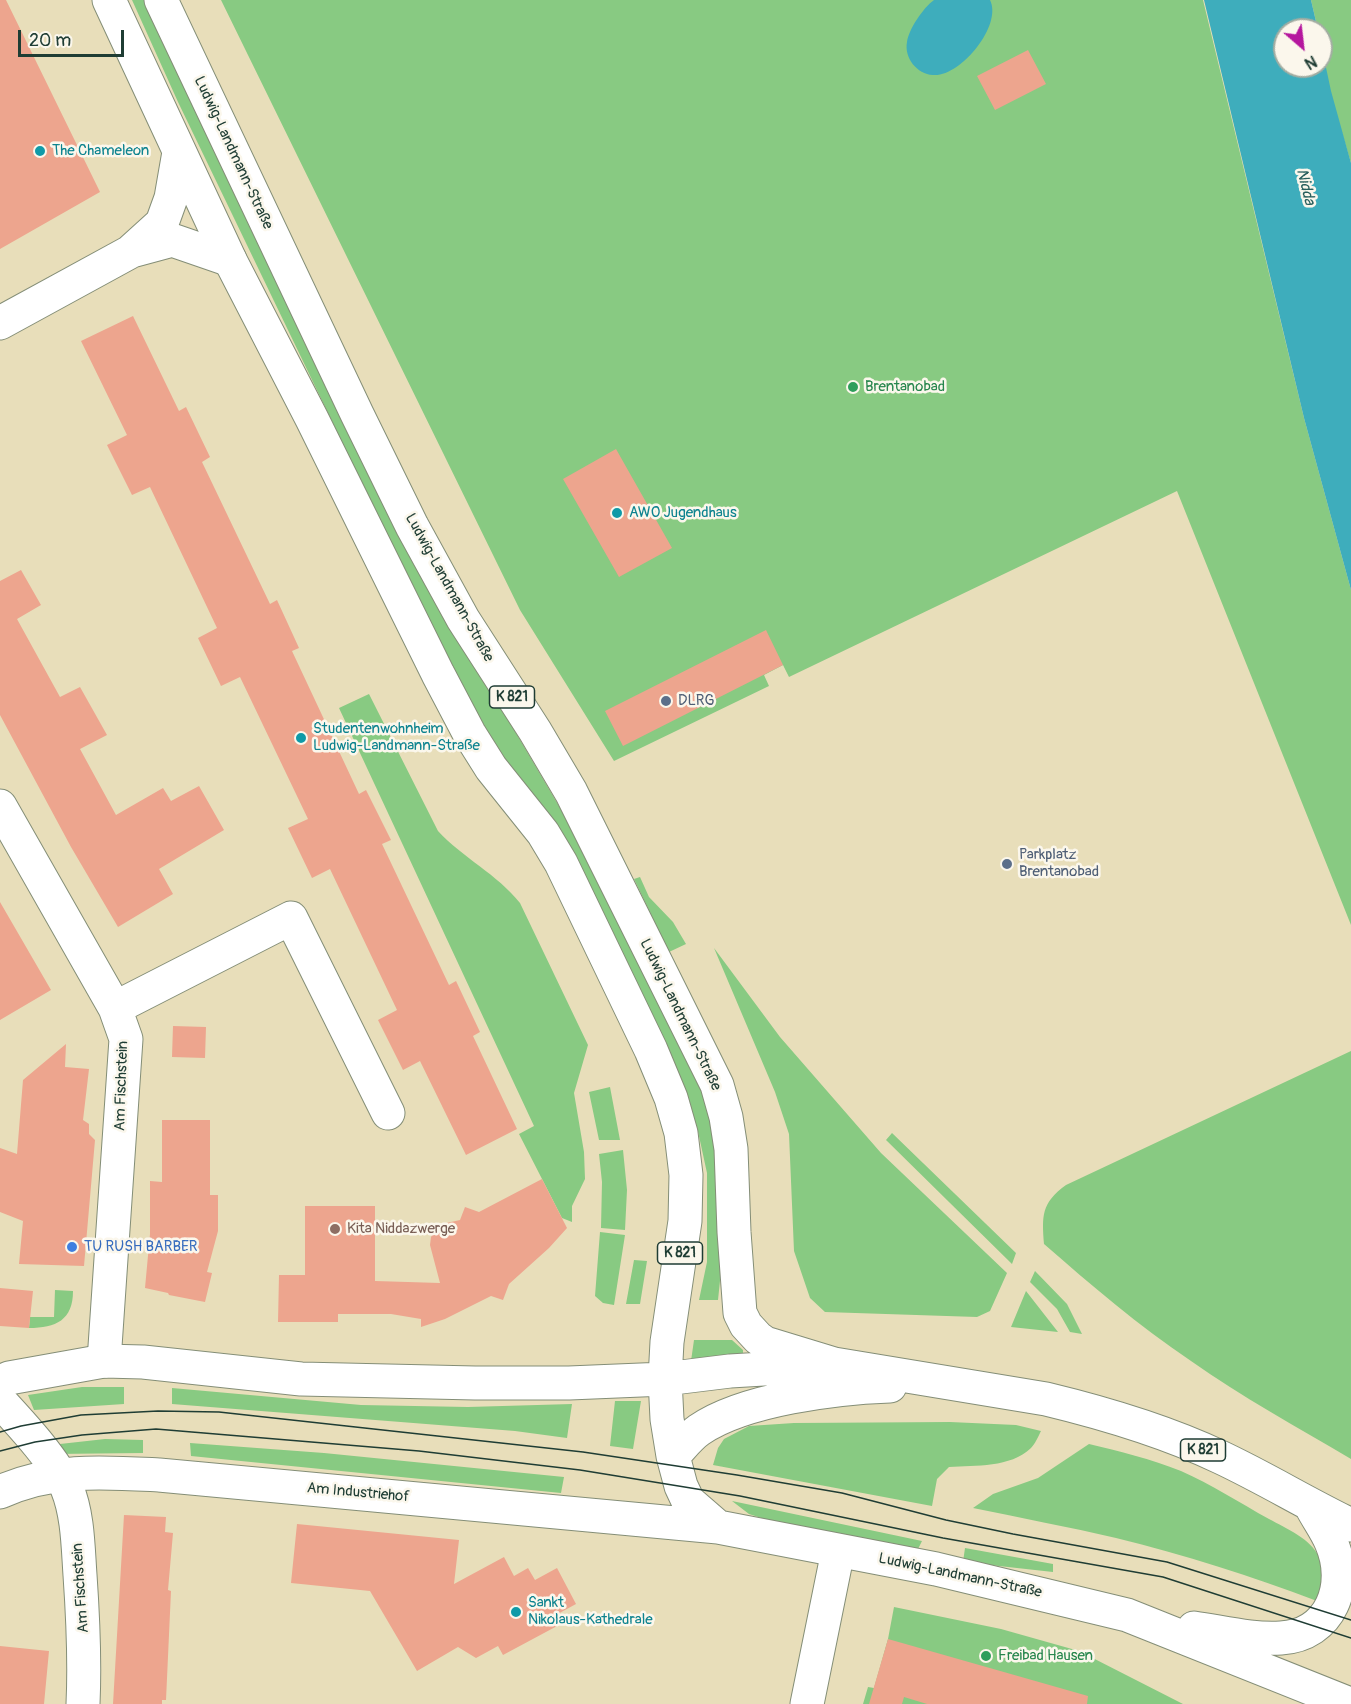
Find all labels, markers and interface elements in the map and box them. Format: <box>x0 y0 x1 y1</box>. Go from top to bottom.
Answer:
scale bar <box>21 18 128 56</box>
north arrow <box>1273 18 1333 78</box>
text: 20 m <box>29 29 71 52</box>
text: N <box>1301 51 1320 73</box>
street label: Ludwig-Landmann-Straße <box>190 74 276 232</box>
place label: The Chameleon <box>52 142 149 160</box>
marker: The Chameleon <box>33 144 47 158</box>
water label: Nidda <box>1291 167 1319 207</box>
place label: Brentanobad <box>865 378 945 396</box>
marker: Brentanobad <box>846 380 860 394</box>
place label: AWO Jugendhaus <box>629 504 737 522</box>
marker: AWO Jugendhaus <box>610 506 624 520</box>
street label: Ludwig-Landmann-Straße <box>401 511 497 665</box>
road number: K 821 <box>490 686 534 708</box>
place label: DLRG <box>678 692 714 710</box>
marker: DLRG <box>659 694 673 708</box>
place label: Studentenwohnheim Ludwig-Landmann-Straße <box>313 720 480 755</box>
marker: Studentenwohnheim Ludwig-Landmann-Straße <box>294 731 308 745</box>
place label: Parkplatz Brentanobad <box>1019 846 1099 881</box>
marker: Parkplatz Brentanobad <box>1000 857 1014 871</box>
street label: Ludwig-Landmann-Straße <box>635 936 725 1094</box>
street label: Am Fischstein <box>111 1041 133 1131</box>
place label: Kita Niddazwerge <box>347 1220 455 1238</box>
marker: Kita Niddazwerge <box>328 1222 342 1236</box>
place label: TU RUSH BARBER <box>84 1238 198 1256</box>
marker: TU RUSH BARBER <box>65 1240 79 1254</box>
road number: K 821 <box>658 1242 702 1264</box>
road number: K 821 <box>1180 1439 1226 1461</box>
street label: Am Industriehof <box>306 1480 410 1506</box>
street label: Am Fischstein <box>69 1542 93 1634</box>
street label: Ludwig-Landmann-Straße <box>877 1550 1043 1602</box>
place label: Sankt Nikolaus-Kathedrale <box>528 1594 653 1629</box>
marker: Sankt Nikolaus-Kathedrale <box>509 1605 523 1619</box>
place label: Freibad Hausen <box>998 1647 1093 1665</box>
marker: Freibad Hausen <box>979 1649 993 1663</box>

